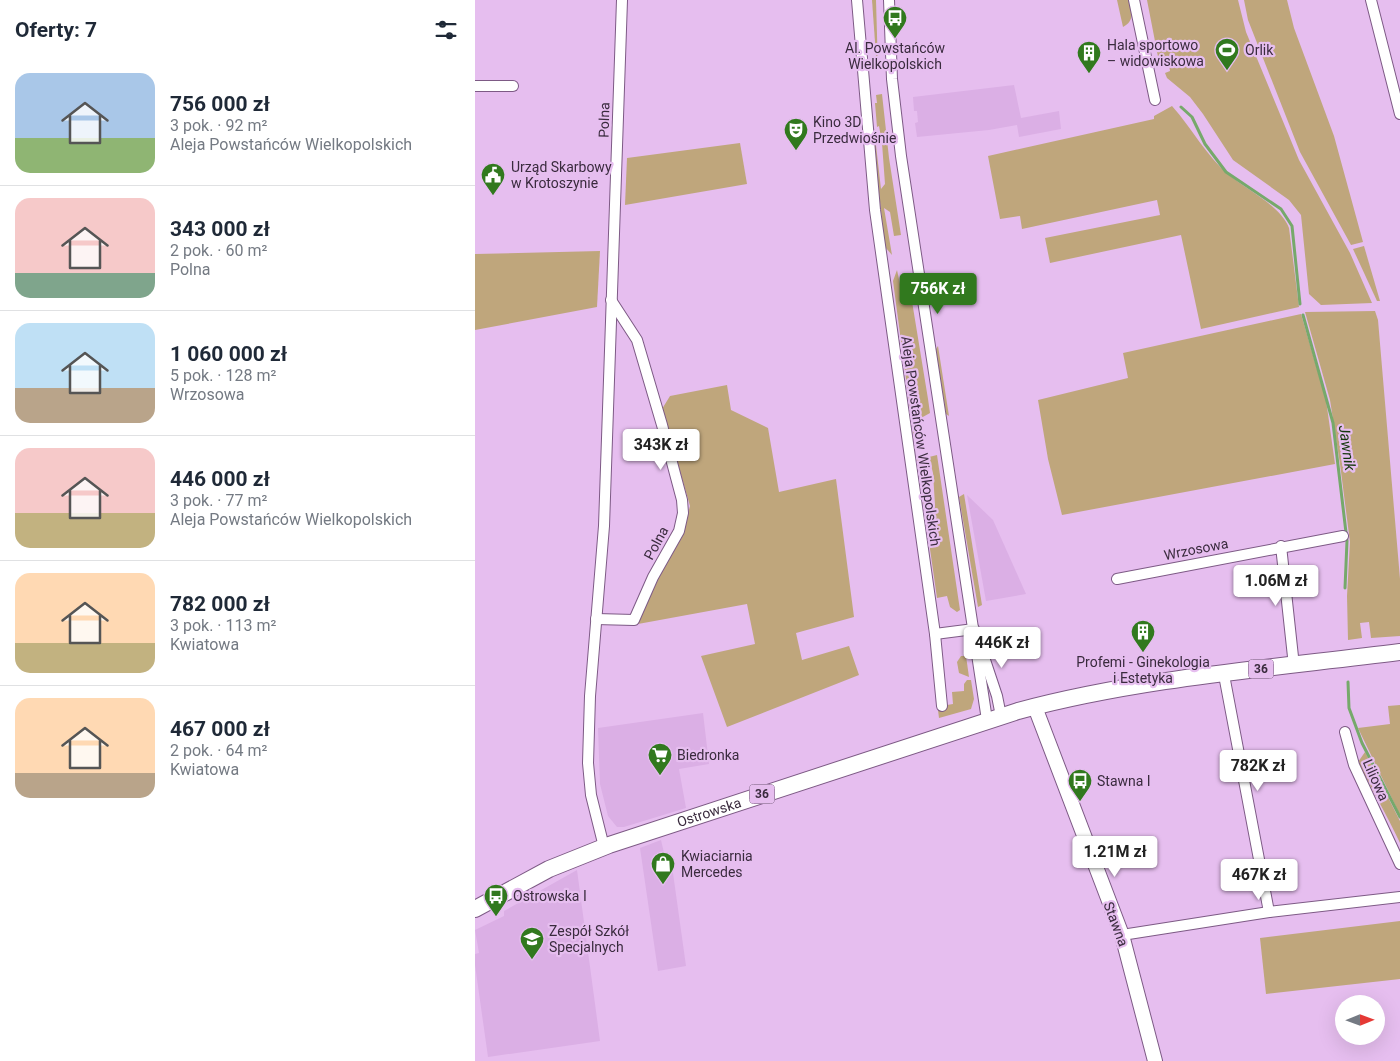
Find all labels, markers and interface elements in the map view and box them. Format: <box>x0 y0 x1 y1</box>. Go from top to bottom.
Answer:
bus stop icon: Al. Powstańców Wielkopolskich <box>882 5 908 39</box>
icon: filters <box>432 16 460 44</box>
text: Oferty: 7 <box>15 18 97 42</box>
place label: Hala sportowo – widowiskowa <box>1107 37 1204 69</box>
sports icon: Orlik <box>1214 37 1240 71</box>
place label: Al. Powstańców Wielkopolskich <box>845 40 945 72</box>
building icon: Hala sportowo – widowiskowa <box>1076 40 1102 74</box>
place label: Orlik <box>1245 42 1274 58</box>
text: 756 000 zł <box>170 92 270 116</box>
icon: home <box>55 93 115 153</box>
street label: Polna <box>595 102 613 138</box>
place label: Kino 3D Przedwiośnie <box>813 114 896 146</box>
text: 3 pok. · 92 m² <box>170 116 267 135</box>
theatre icon: Kino 3D Przedwiośnie <box>783 117 809 151</box>
text: Aleja Powstańców Wielkopolskich <box>170 135 412 154</box>
place label: Urząd Skarbowy w Krotoszynie <box>511 159 612 191</box>
public building icon: Urząd Skarbowy w Krotoszynie <box>480 162 506 196</box>
text: 343 000 zł <box>170 217 270 241</box>
icon: home <box>55 218 115 278</box>
text: 2 pok. · 60 m² <box>170 241 267 260</box>
text: Polna <box>170 260 211 279</box>
pin: 756K zł <box>892 272 984 315</box>
text: 756K zł <box>911 279 965 298</box>
street label: Aleja Powstańców Wielkopolskich <box>898 335 944 547</box>
text: 1 060 000 zł <box>170 342 287 366</box>
icon: home <box>55 343 115 403</box>
text: 5 pok. · 128 m² <box>170 366 276 385</box>
text: Wrzosowa <box>170 385 245 404</box>
water label: Jawnik <box>1335 424 1359 473</box>
pin: 343K zł <box>615 428 707 471</box>
text: 343K zł <box>634 435 688 454</box>
text: 446 000 zł <box>170 467 270 491</box>
icon: home <box>55 468 115 528</box>
text: 3 pok. · 77 m² <box>170 491 267 510</box>
text: Aleja Powstańców Wielkopolskich <box>170 510 412 529</box>
street label: Polna <box>641 524 671 562</box>
street label: Wrzosowa <box>1162 535 1230 563</box>
pin: 1.06M zł <box>1224 564 1328 607</box>
text: 1.06M zł <box>1244 571 1308 590</box>
text: 782 000 zł <box>170 592 270 616</box>
icon: home <box>55 593 115 653</box>
text: 3 pok. · 113 m² <box>170 616 276 635</box>
building icon: Profemi - Ginekologia i Estetyka <box>1130 619 1156 653</box>
pin: 446K zł <box>956 626 1048 669</box>
text: 446K zł <box>975 633 1029 652</box>
text: Kwiatowa <box>170 635 239 654</box>
place label: Profemi - Ginekologia i Estetyka <box>1076 654 1210 686</box>
road number: 36 <box>1249 660 1273 679</box>
text: 467 000 zł <box>170 717 270 741</box>
icon: home <box>55 718 115 778</box>
text: 2 pok. · 64 m² <box>170 741 267 760</box>
supermarket icon: Biedronka <box>647 742 673 776</box>
place label: Biedronka <box>677 747 739 763</box>
pin: 782K zł <box>1212 750 1304 792</box>
text: 782K zł <box>1231 756 1285 775</box>
street label: Liliowa <box>1360 757 1392 803</box>
text: Kwiatowa <box>170 760 239 779</box>
bus stop icon: Stawna I <box>1067 768 1093 802</box>
place label: Stawna I <box>1097 773 1151 789</box>
road number: 36 <box>749 784 775 804</box>
street label: Ostrowska <box>675 794 743 830</box>
pin: 1.21M zł <box>1063 836 1167 878</box>
text: 1.21M zł <box>1083 842 1147 861</box>
place label: Kwiaciarnia Mercedes <box>681 848 753 880</box>
shop icon: Kwiaciarnia Mercedes <box>650 851 676 885</box>
pin: 467K zł <box>1213 858 1305 901</box>
text: 467K zł <box>1232 865 1286 884</box>
bus stop icon: Ostrowska I <box>483 883 509 917</box>
place label: Ostrowska I <box>513 888 587 904</box>
street label: Stawna <box>1101 899 1131 949</box>
place label: Zespół Szkół Specjalnych <box>549 923 629 955</box>
school or university icon: Zespół Szkół Specjalnych <box>519 926 545 960</box>
north arrow <box>1335 995 1385 1045</box>
map controls <box>1335 995 1385 1045</box>

